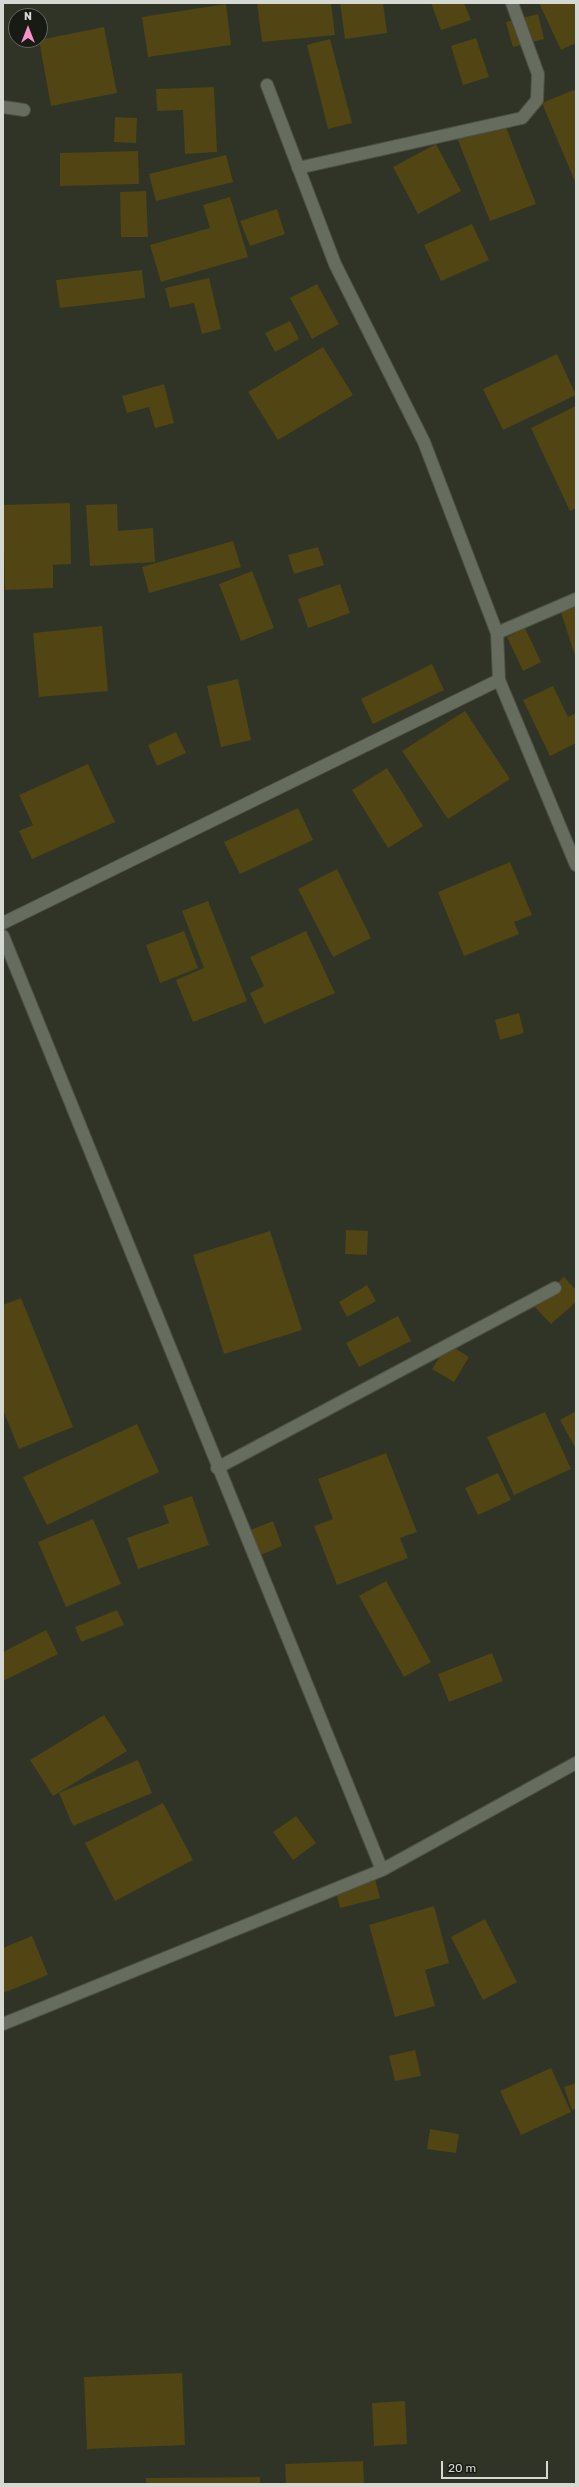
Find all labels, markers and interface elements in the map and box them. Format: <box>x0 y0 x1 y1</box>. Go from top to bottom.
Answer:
north arrow <box>8 8 48 48</box>
text: N <box>24 10 32 23</box>
scale bar <box>443 2453 550 2479</box>
text: 20 m <box>448 2461 476 2475</box>

